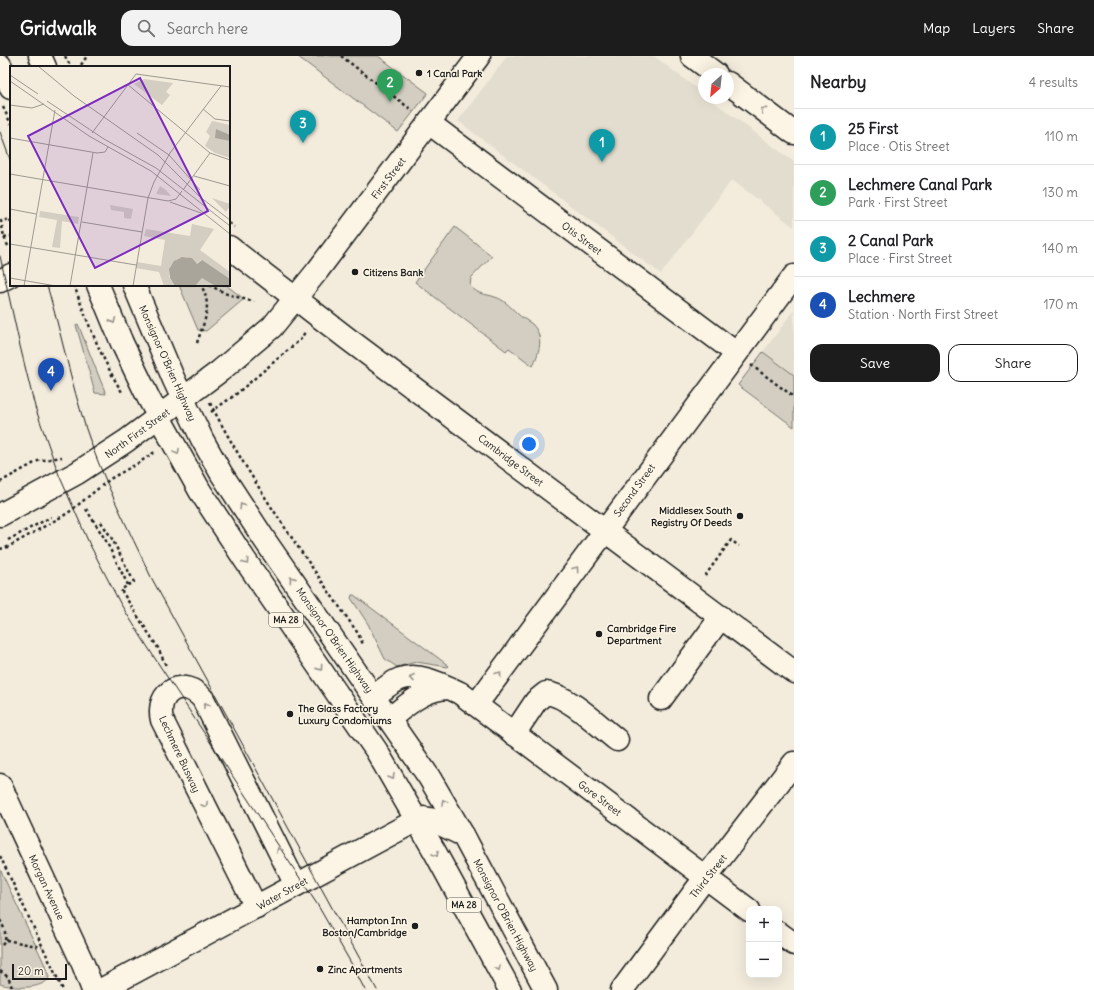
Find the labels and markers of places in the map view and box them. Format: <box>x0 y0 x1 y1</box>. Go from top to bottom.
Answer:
place label: 1 Canal Park <box>427 67 482 80</box>
marker: 1 Canal Park <box>414 68 424 78</box>
pin: 2 <box>377 69 403 102</box>
pin: 3 <box>290 110 316 143</box>
pin: 1 <box>589 129 615 162</box>
place label: Citizens Bank <box>363 266 423 279</box>
marker: Citizens Bank <box>350 267 360 277</box>
pin: 4 <box>38 358 64 391</box>
place label: Middlesex South Registry Of Deeds <box>651 504 732 529</box>
marker: Middlesex South Registry Of Deeds <box>735 511 745 521</box>
place label: Cambridge Fire Department <box>607 622 677 647</box>
marker: Cambridge Fire Department <box>594 629 604 639</box>
place label: The Glass Factory Luxury Condomiums <box>298 702 392 727</box>
marker: The Glass Factory Luxury Condomiums <box>285 709 295 719</box>
place label: Hampton Inn Boston/Cambridge <box>322 914 408 939</box>
marker: Hampton Inn Boston/Cambridge <box>410 921 420 931</box>
place label: Zinc Apartments <box>328 963 403 976</box>
marker: Zinc Apartments <box>315 964 325 974</box>

